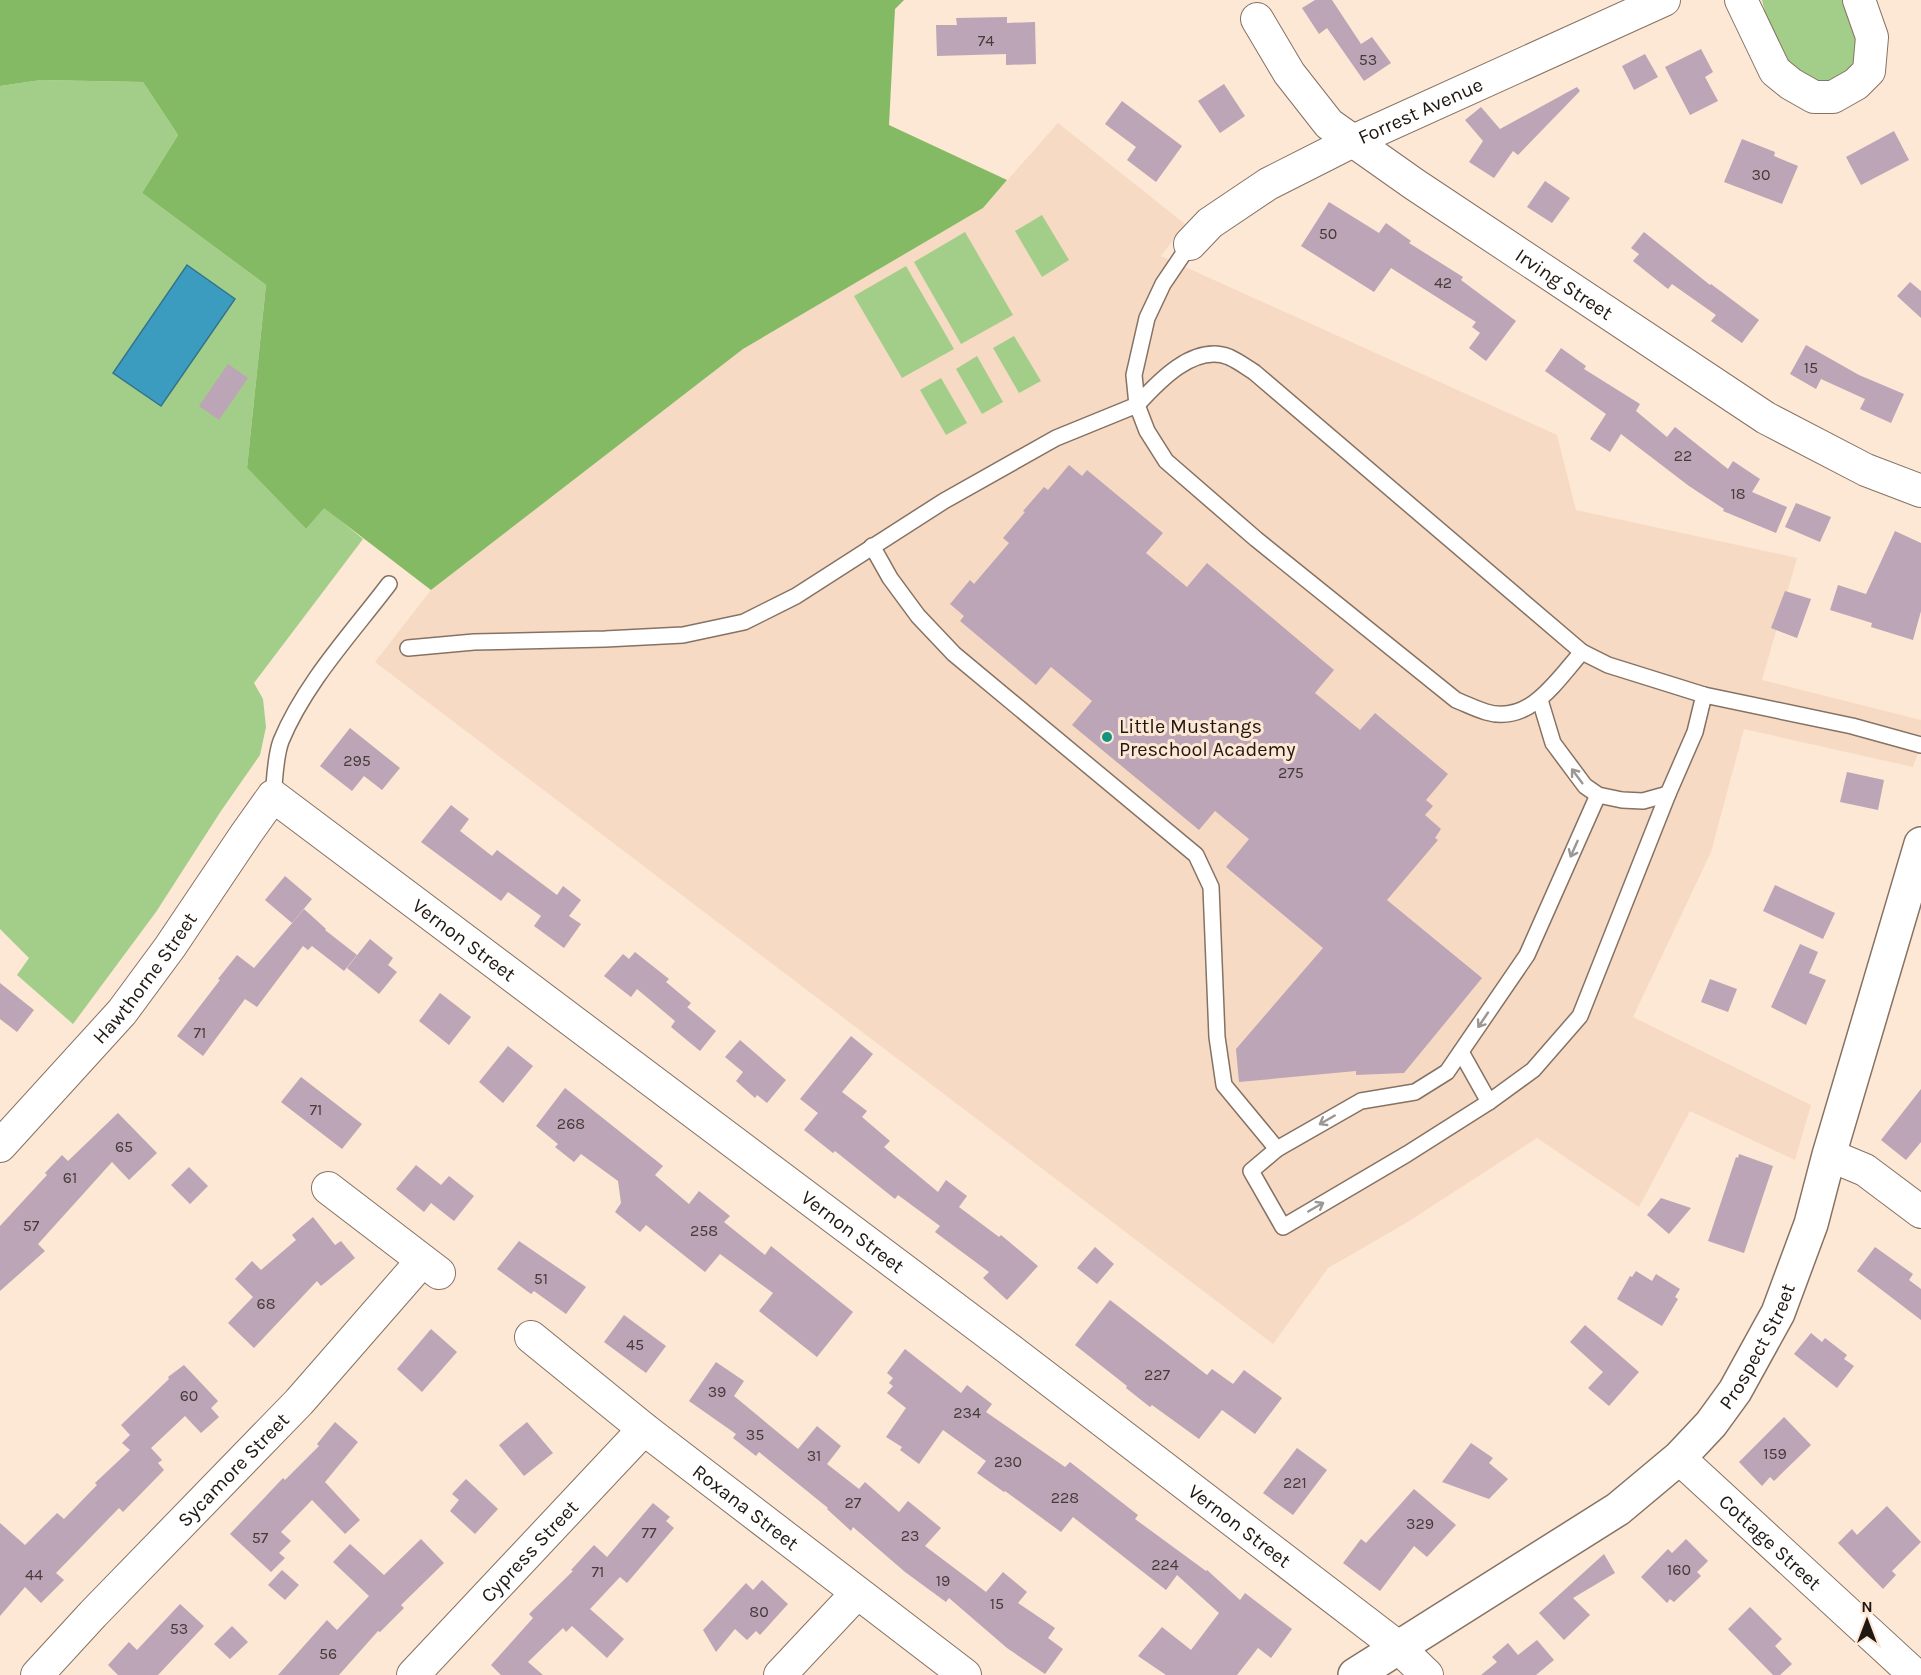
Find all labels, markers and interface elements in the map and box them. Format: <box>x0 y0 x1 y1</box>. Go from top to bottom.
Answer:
house number: 74 <box>978 31 994 50</box>
house number: 53 <box>1359 50 1377 69</box>
street label: Forrest Avenue <box>1354 72 1486 149</box>
house number: 30 <box>1752 165 1770 184</box>
house number: 50 <box>1319 224 1337 243</box>
street label: Irving Street <box>1511 243 1618 325</box>
house number: 42 <box>1434 273 1452 292</box>
house number: 15 <box>1804 358 1818 377</box>
house number: 22 <box>1674 446 1692 465</box>
house number: 18 <box>1730 484 1746 503</box>
place label: Little Mustangs Preschool Academy <box>1119 715 1296 761</box>
marker: Little Mustangs Preschool Academy <box>1100 730 1114 744</box>
house number: 295 <box>343 751 371 770</box>
house number: 275 <box>1278 763 1304 782</box>
one-way arrow <box>1571 768 1583 784</box>
one-way arrow <box>1568 839 1579 857</box>
street label: Vernon Street <box>408 894 521 986</box>
street label: Hawthorne Street <box>88 908 202 1048</box>
one-way arrow <box>1477 1012 1489 1028</box>
house number: 71 <box>194 1023 206 1042</box>
house number: 71 <box>310 1100 322 1119</box>
house number: 268 <box>557 1114 585 1133</box>
one-way arrow <box>1319 1115 1336 1127</box>
house number: 65 <box>115 1137 133 1156</box>
house number: 61 <box>63 1168 77 1187</box>
street label: Vernon Street <box>797 1185 909 1278</box>
one-way arrow <box>1307 1201 1324 1213</box>
house number: 57 <box>23 1216 40 1235</box>
house number: 258 <box>690 1221 718 1240</box>
house number: 51 <box>534 1269 548 1288</box>
street label: Prospect Street <box>1714 1280 1800 1414</box>
house number: 68 <box>257 1294 276 1313</box>
house number: 45 <box>626 1335 644 1354</box>
house number: 227 <box>1144 1365 1171 1384</box>
house number: 39 <box>708 1382 726 1401</box>
house number: 60 <box>180 1386 198 1405</box>
house number: 234 <box>953 1403 981 1422</box>
street label: Sycamore Street <box>173 1408 294 1531</box>
house number: 35 <box>746 1425 764 1444</box>
house number: 159 <box>1763 1444 1787 1463</box>
house number: 31 <box>807 1446 821 1465</box>
house number: 230 <box>994 1452 1022 1471</box>
street label: Roxana Street <box>688 1459 804 1555</box>
house number: 221 <box>1283 1473 1307 1492</box>
street label: Vernon Street <box>1184 1479 1296 1573</box>
house number: 228 <box>1051 1488 1079 1507</box>
street label: Cottage Street <box>1714 1489 1826 1595</box>
house number: 27 <box>845 1493 862 1512</box>
street label: Cypress Street <box>476 1495 583 1607</box>
house number: 329 <box>1406 1514 1434 1533</box>
house number: 77 <box>641 1523 657 1542</box>
house number: 23 <box>901 1526 919 1545</box>
house number: 57 <box>252 1528 269 1547</box>
house number: 224 <box>1151 1555 1179 1574</box>
house number: 160 <box>1667 1560 1691 1579</box>
house number: 71 <box>592 1562 604 1581</box>
house number: 44 <box>25 1565 43 1584</box>
house number: 19 <box>936 1571 950 1590</box>
north arrow <box>1837 1591 1897 1651</box>
house number: 15 <box>990 1594 1004 1613</box>
text: N <box>1861 1597 1873 1616</box>
house number: 80 <box>749 1602 769 1621</box>
house number: 53 <box>170 1619 188 1638</box>
house number: 56 <box>319 1644 337 1663</box>

